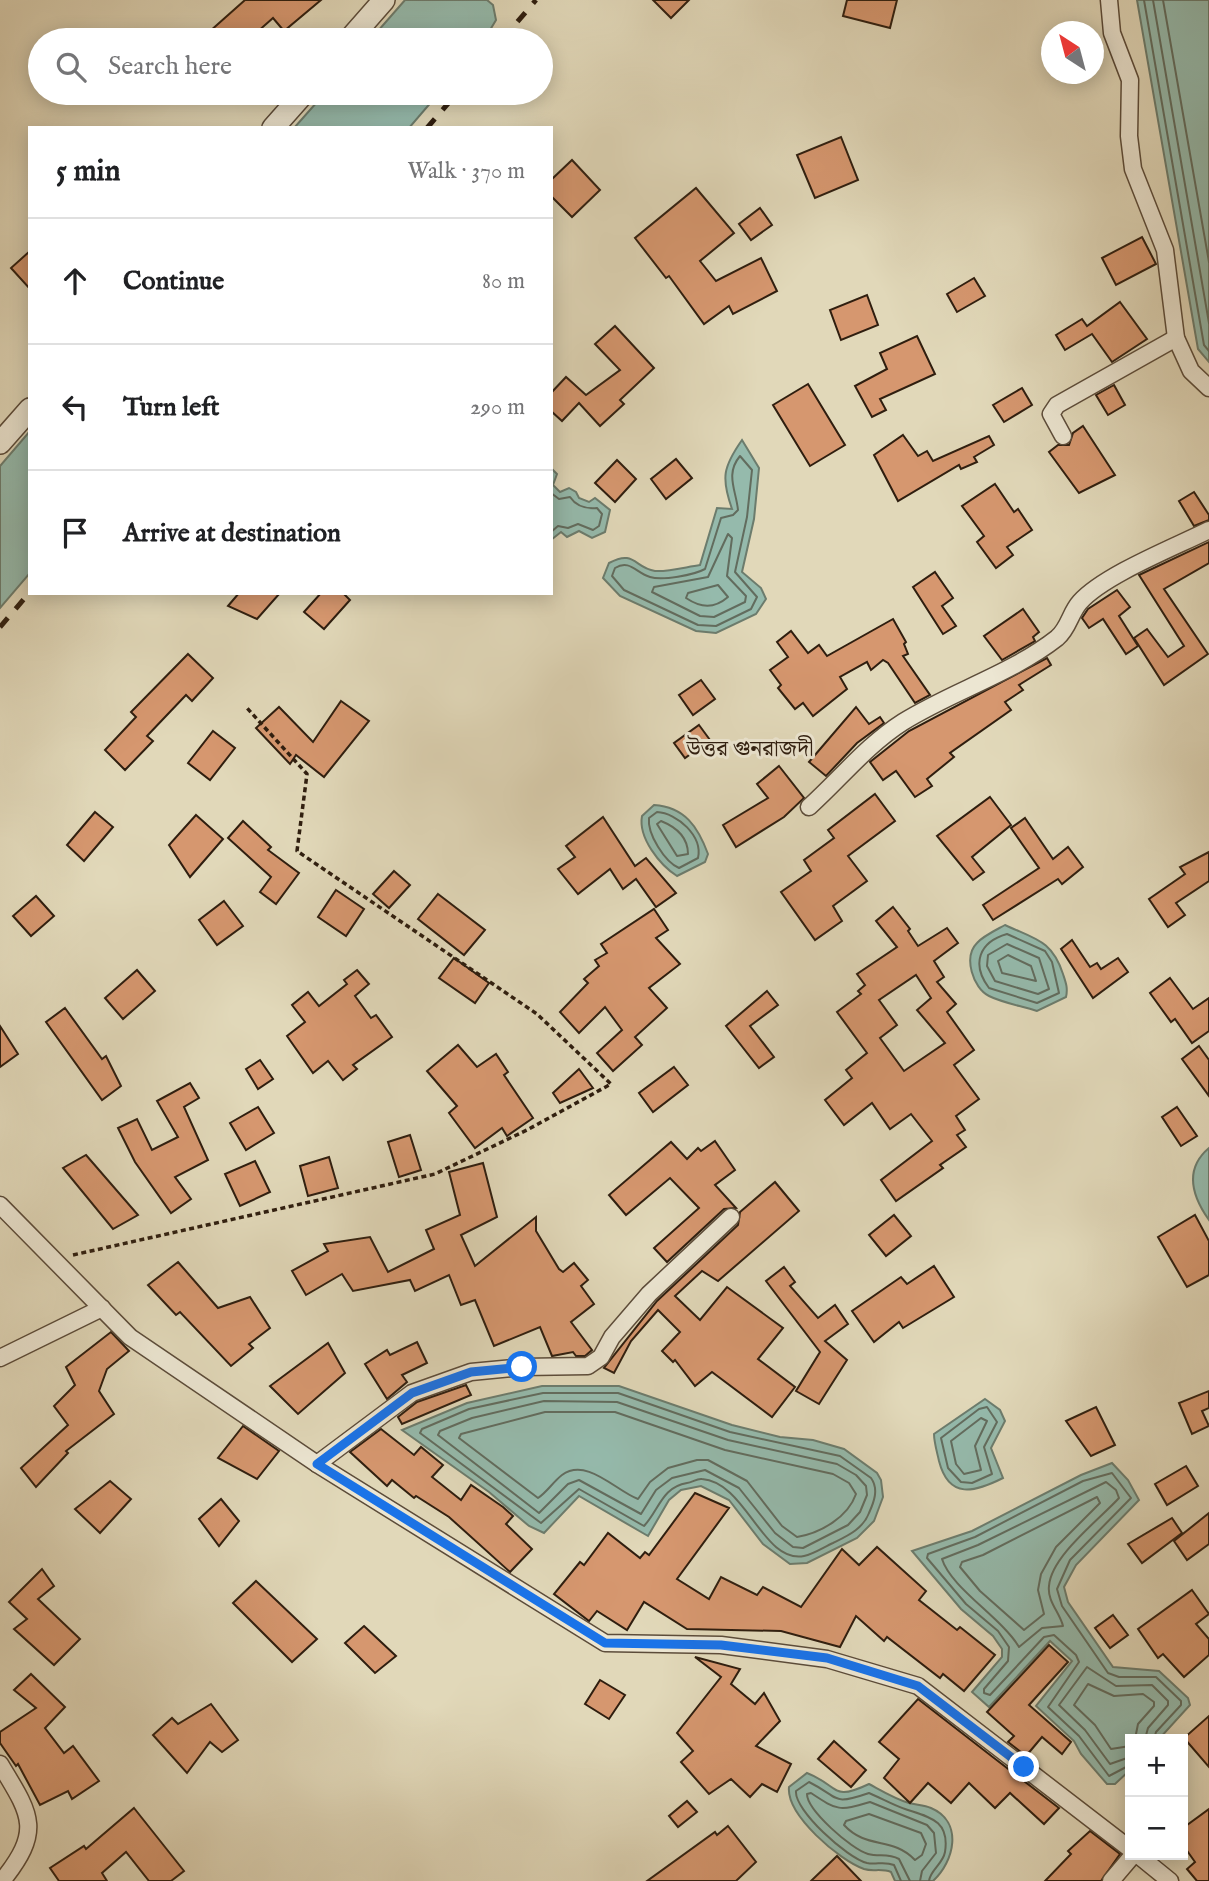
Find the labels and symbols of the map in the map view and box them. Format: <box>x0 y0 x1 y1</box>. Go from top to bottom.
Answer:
north arrow <box>1041 21 1104 84</box>
district label: উত্তর গুনরাজদী <box>686 735 813 764</box>
route start <box>506 1351 537 1382</box>
route end <box>1008 1751 1039 1782</box>

